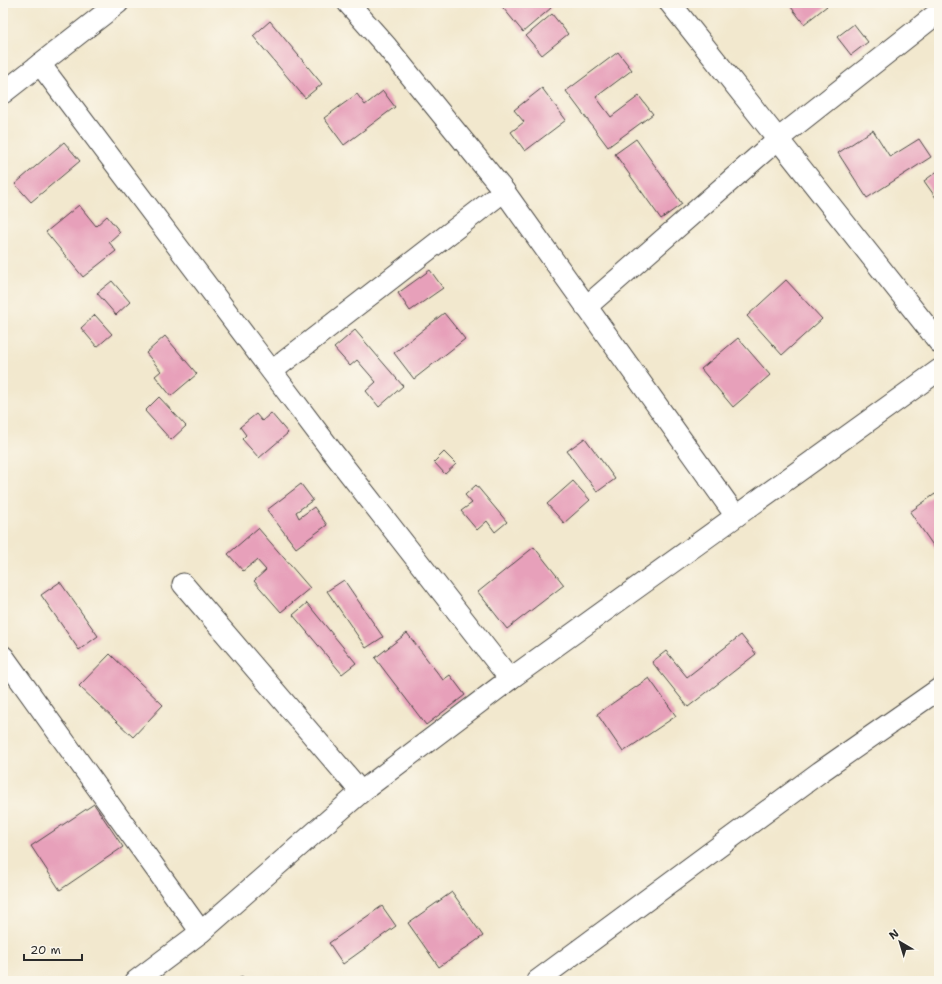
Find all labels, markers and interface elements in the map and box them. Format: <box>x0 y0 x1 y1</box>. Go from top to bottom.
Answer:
north arrow <box>880 922 920 962</box>
text: N <box>886 926 902 943</box>
scale bar <box>24 936 82 962</box>
text: 20 m <box>30 942 61 958</box>

